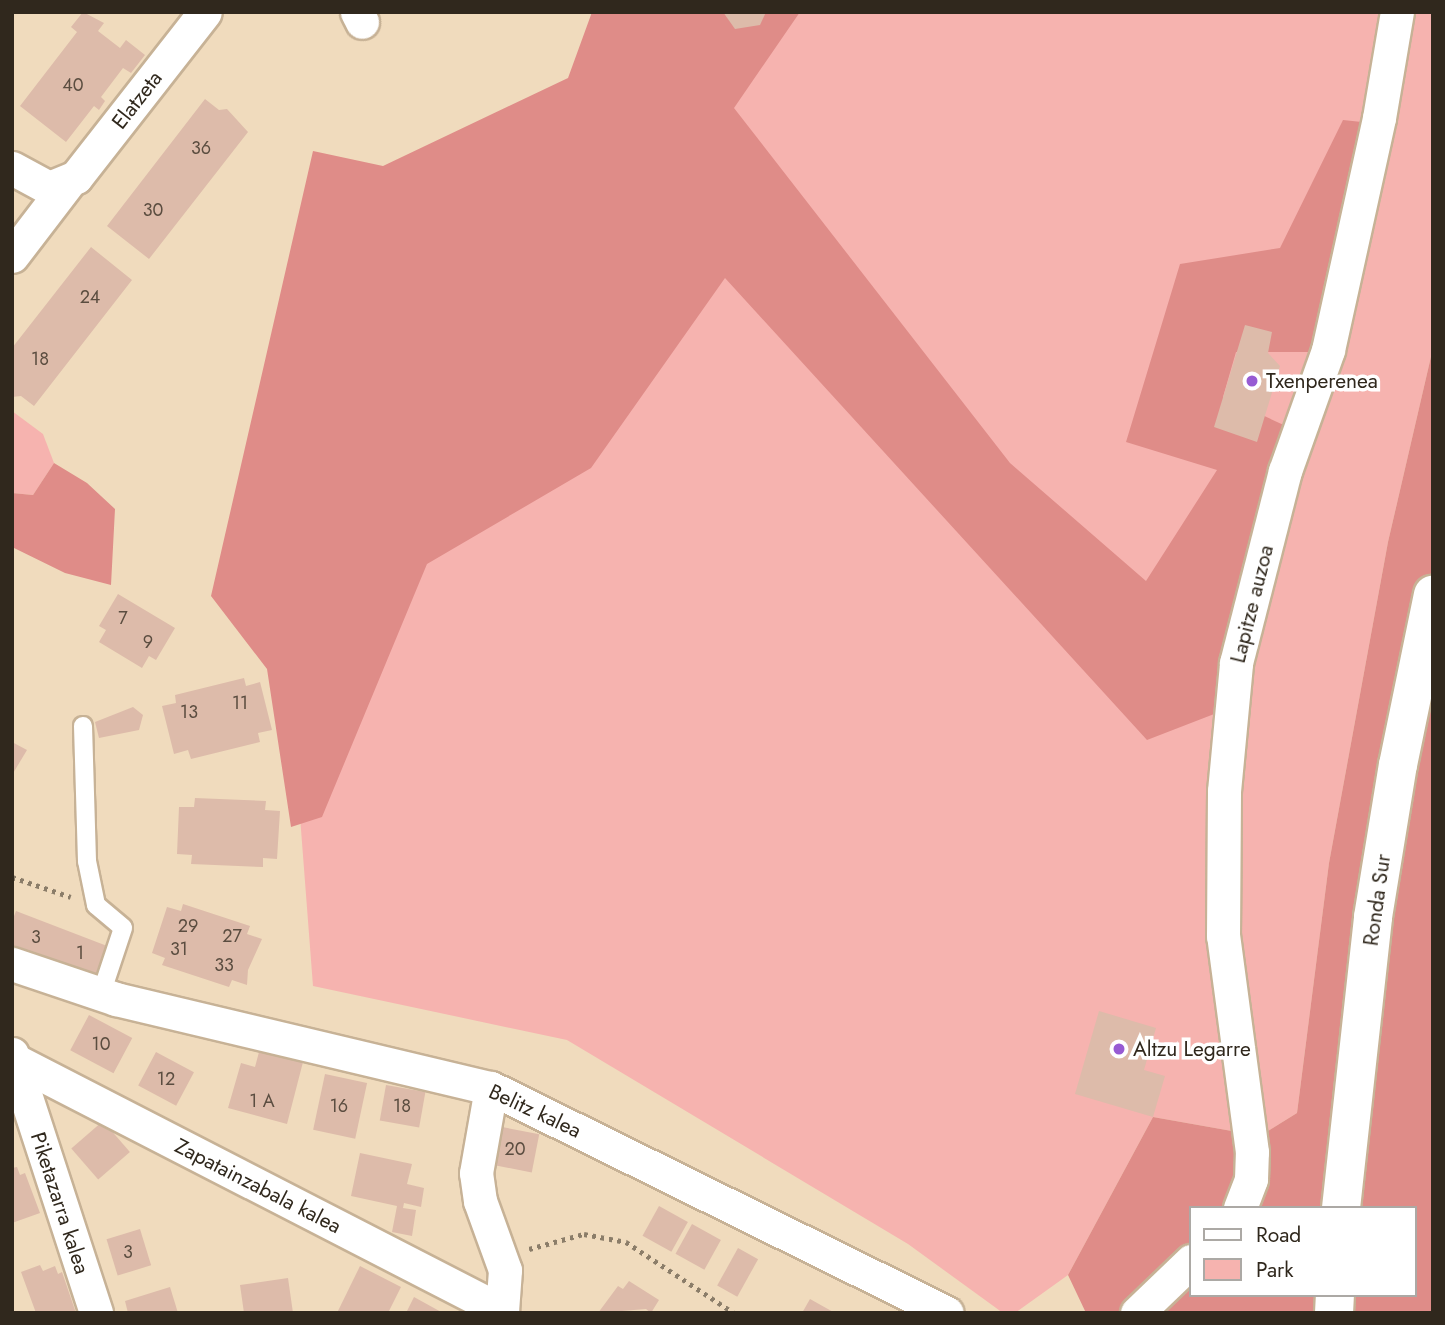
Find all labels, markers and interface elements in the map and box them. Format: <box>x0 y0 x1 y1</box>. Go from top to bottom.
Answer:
street label: Elatzeta <box>107 66 167 134</box>
house number: 40 <box>62 74 84 96</box>
house number: 36 <box>191 137 211 159</box>
house number: 30 <box>143 199 163 221</box>
house number: 24 <box>80 286 100 308</box>
house number: 18 <box>31 348 49 370</box>
place label: Txenperenea <box>1266 368 1378 394</box>
marker: Txenperenea <box>1244 373 1260 389</box>
street label: Lapitze auzoa <box>1225 542 1279 666</box>
house number: 7 <box>118 607 128 629</box>
house number: 9 <box>143 631 153 653</box>
house number: 11 <box>232 692 248 714</box>
house number: 13 <box>180 701 198 723</box>
street label: Ronda Sur <box>1358 853 1396 947</box>
house number: 29 <box>178 915 198 937</box>
house number: 27 <box>222 925 242 947</box>
house number: 3 <box>31 926 41 948</box>
house number: 31 <box>170 938 188 960</box>
house number: 1 <box>76 942 84 964</box>
house number: 33 <box>214 954 234 976</box>
house number: 10 <box>92 1033 110 1055</box>
place label: Altzu Legarre <box>1133 1036 1251 1062</box>
marker: Altzu Legarre <box>1111 1041 1127 1057</box>
house number: 12 <box>157 1068 175 1090</box>
street label: Belitz kalea <box>485 1079 585 1143</box>
house number: 1 A <box>249 1090 275 1112</box>
house number: 16 <box>330 1095 348 1117</box>
house number: 18 <box>393 1095 411 1117</box>
street label: Piketazarra kalea <box>25 1129 95 1277</box>
street label: Zapatainzabala kalea <box>171 1133 345 1239</box>
house number: 20 <box>504 1138 526 1160</box>
legend <box>1190 1206 1417 1297</box>
text: Road <box>1256 1220 1301 1250</box>
house number: 3 <box>123 1241 133 1263</box>
text: Park <box>1256 1255 1293 1285</box>

